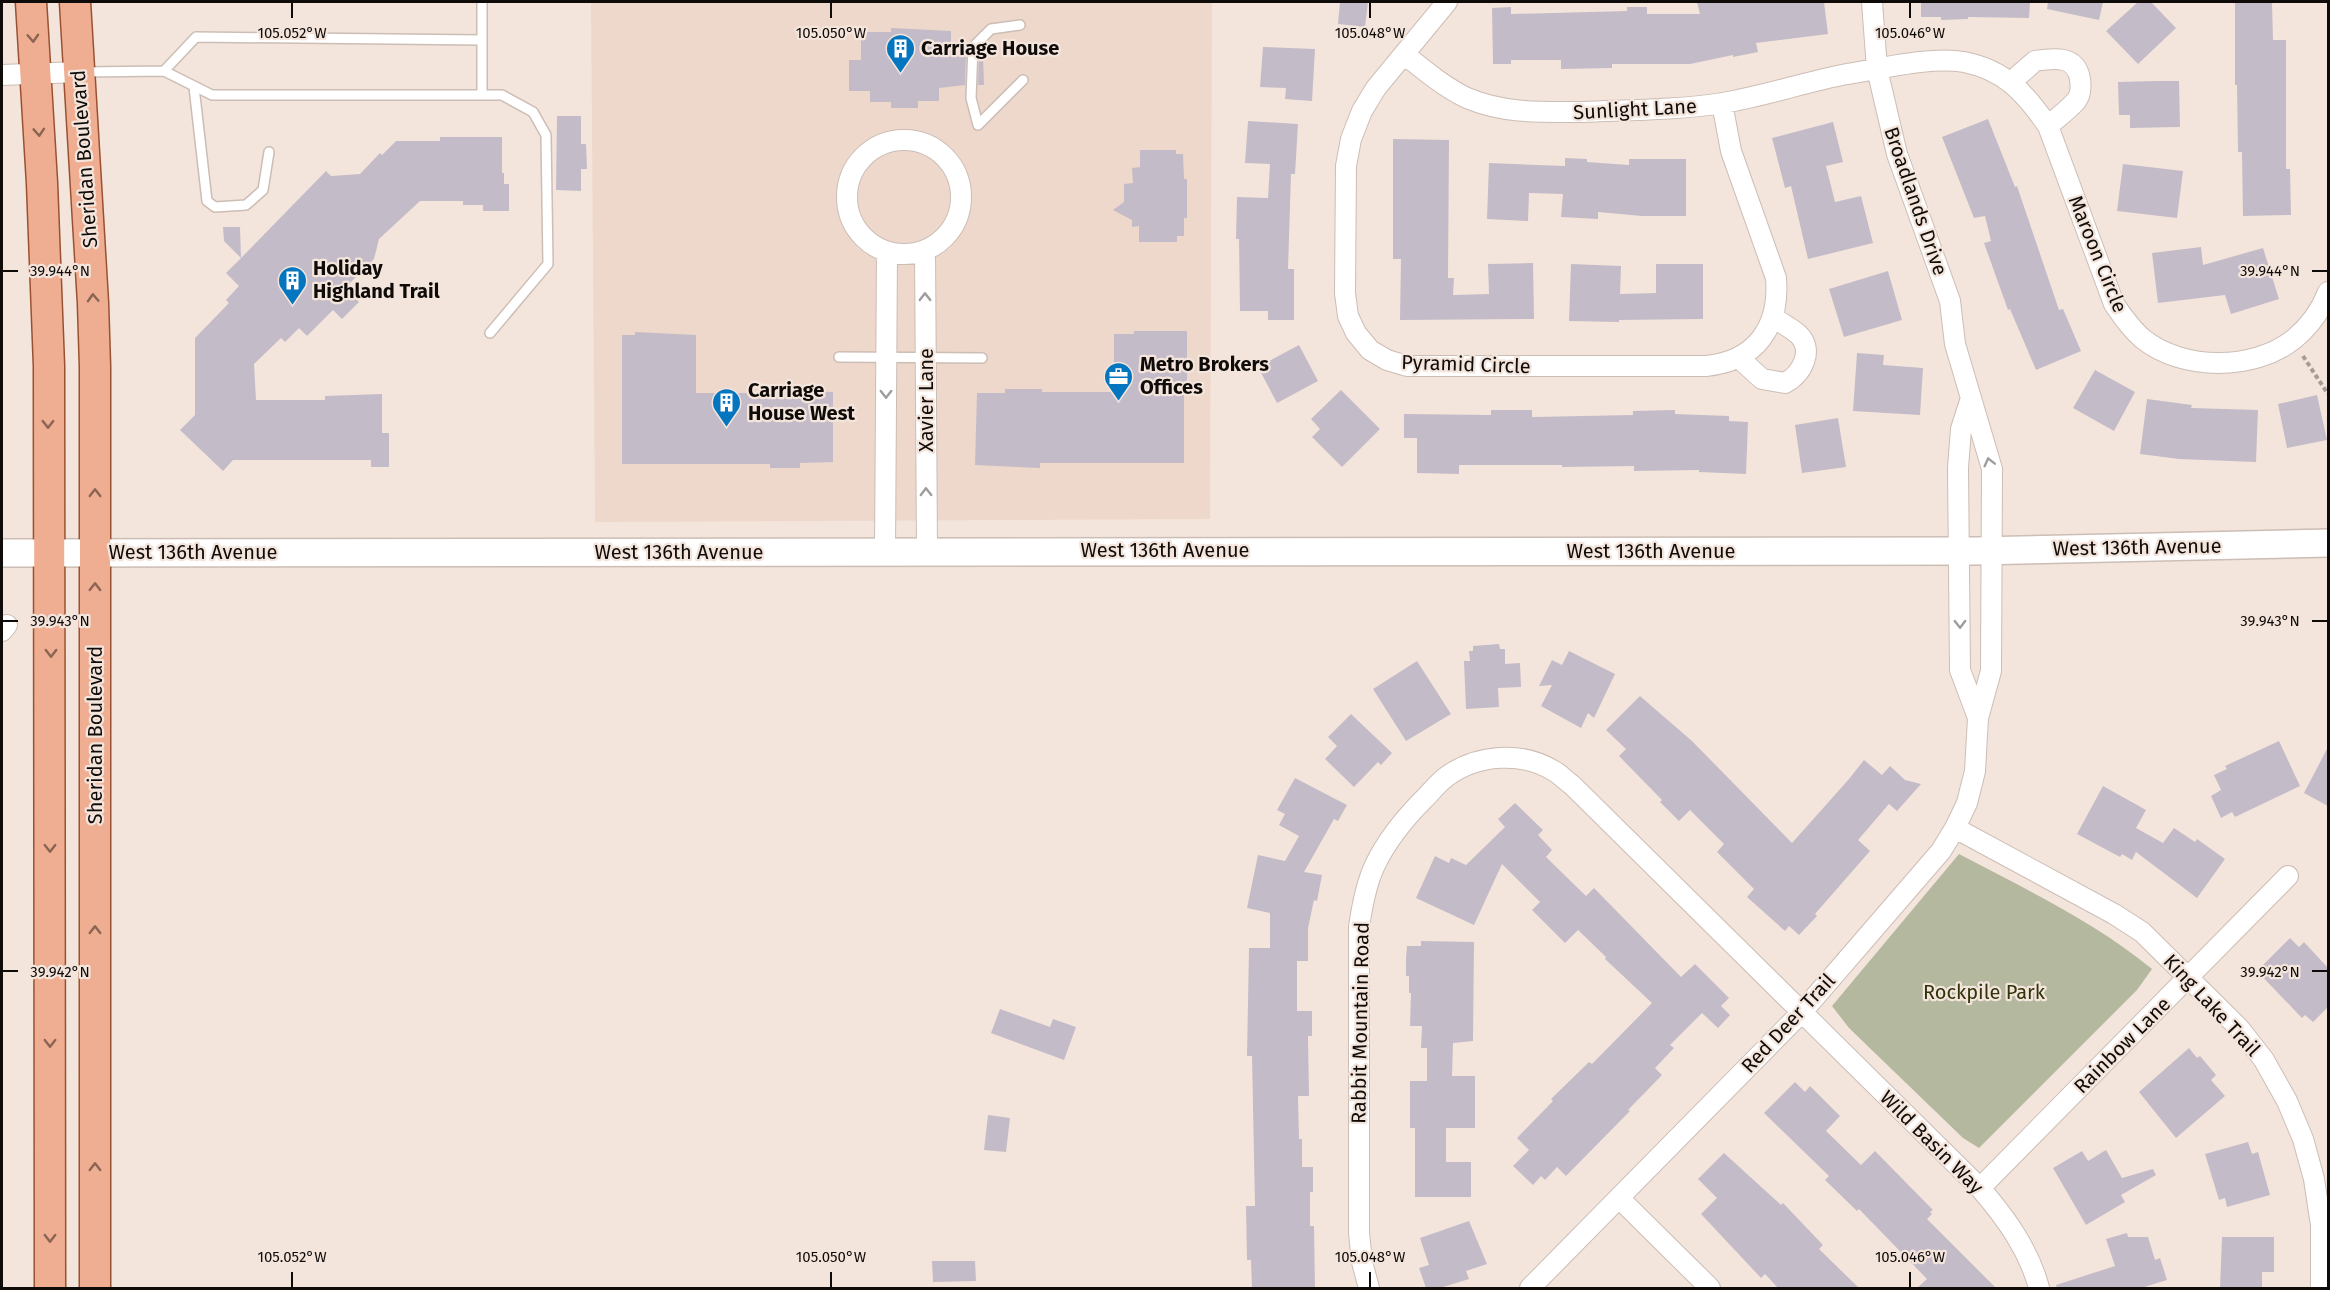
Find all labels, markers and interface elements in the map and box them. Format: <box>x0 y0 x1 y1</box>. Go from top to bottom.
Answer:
text: 105.052°W <box>257 24 327 42</box>
text: 105.050°W <box>796 24 867 42</box>
text: 105.048°W <box>1335 24 1406 42</box>
text: 105.046°W <box>1875 24 1946 42</box>
building icon: Carriage House <box>884 32 916 74</box>
one-way arrow <box>26 33 39 42</box>
place label: Carriage House <box>921 36 1059 60</box>
street label: Sheridan Boulevard <box>66 69 102 249</box>
street label: Sunlight Lane <box>1573 94 1697 124</box>
street label: Broadlands Drive <box>1879 124 1953 278</box>
one-way arrow <box>32 127 45 136</box>
street label: Maroon Circle <box>2064 192 2132 316</box>
place label: Holiday Highland Trail <box>313 256 440 303</box>
text: 39.944°N <box>30 262 90 280</box>
text: 39.944°N <box>2240 262 2300 280</box>
building icon: Holiday Highland Trail <box>276 264 308 306</box>
one-way arrow <box>919 292 931 301</box>
one-way arrow <box>86 294 99 303</box>
street label: Xavier Lane <box>914 348 938 452</box>
street label: Pyramid Circle <box>1401 350 1531 378</box>
place label: Metro Brokers Offices <box>1140 352 1269 399</box>
office icon: Metro Brokers Offices <box>1103 360 1135 402</box>
place label: Carriage House West <box>748 378 855 425</box>
building icon: Carriage House West <box>711 386 743 428</box>
one-way arrow <box>880 390 892 399</box>
one-way arrow <box>42 420 54 429</box>
one-way arrow <box>1984 457 1997 467</box>
one-way arrow <box>920 487 933 496</box>
one-way arrow <box>89 489 101 498</box>
street label: West 136th Avenue <box>2052 534 2222 560</box>
street label: West 136th Avenue <box>1081 538 1250 562</box>
street label: West 136th Avenue <box>1567 539 1736 563</box>
street label: West 136th Avenue <box>109 540 278 564</box>
street label: West 136th Avenue <box>595 540 764 564</box>
one-way arrow <box>89 582 101 591</box>
text: 39.943°N <box>30 612 90 630</box>
text: 39.943°N <box>2240 612 2300 630</box>
one-way arrow <box>1954 619 1966 628</box>
street label: Sheridan Boulevard <box>83 646 107 824</box>
one-way arrow <box>45 648 57 657</box>
one-way arrow <box>44 843 56 852</box>
street label: Rabbit Mountain Road <box>1346 922 1374 1124</box>
one-way arrow <box>89 926 101 935</box>
street label: King Lake Trail <box>2159 949 2265 1061</box>
text: 39.942°N <box>30 963 90 981</box>
text: 39.942°N <box>2240 963 2300 981</box>
street label: Red Deer Trail <box>1736 968 1840 1078</box>
park label: Rockpile Park <box>1923 980 2046 1004</box>
street label: Rainbow Lane <box>2069 992 2175 1098</box>
one-way arrow <box>44 1038 56 1047</box>
street label: Wild Basin Way <box>1875 1085 1989 1199</box>
one-way arrow <box>89 1163 101 1172</box>
one-way arrow <box>44 1233 56 1242</box>
text: 105.052°W <box>257 1248 327 1266</box>
text: 105.050°W <box>796 1248 867 1266</box>
text: 105.048°W <box>1335 1248 1406 1266</box>
text: 105.046°W <box>1875 1248 1946 1266</box>

